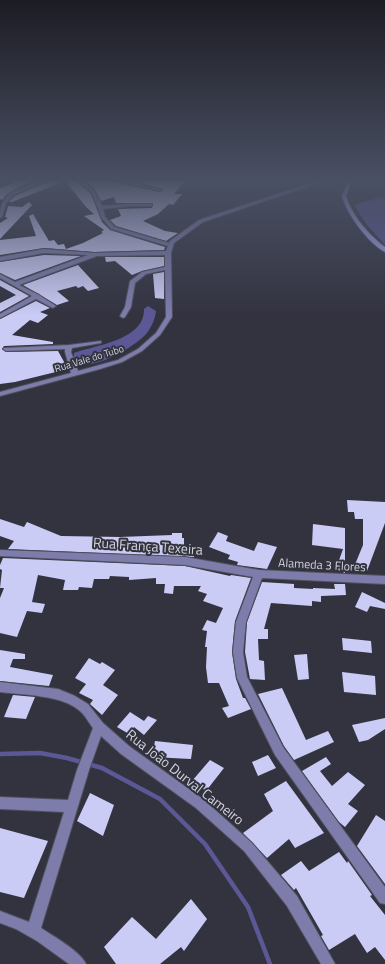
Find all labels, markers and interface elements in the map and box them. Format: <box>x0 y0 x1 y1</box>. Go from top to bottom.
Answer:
street label: Rua Vale do Tubo <box>53 341 126 376</box>
street label: Rua França Texeira <box>92 531 204 560</box>
street label: Alameda 3 Flores <box>278 553 367 576</box>
street label: Rua João Durval Cameiro <box>122 724 249 829</box>

